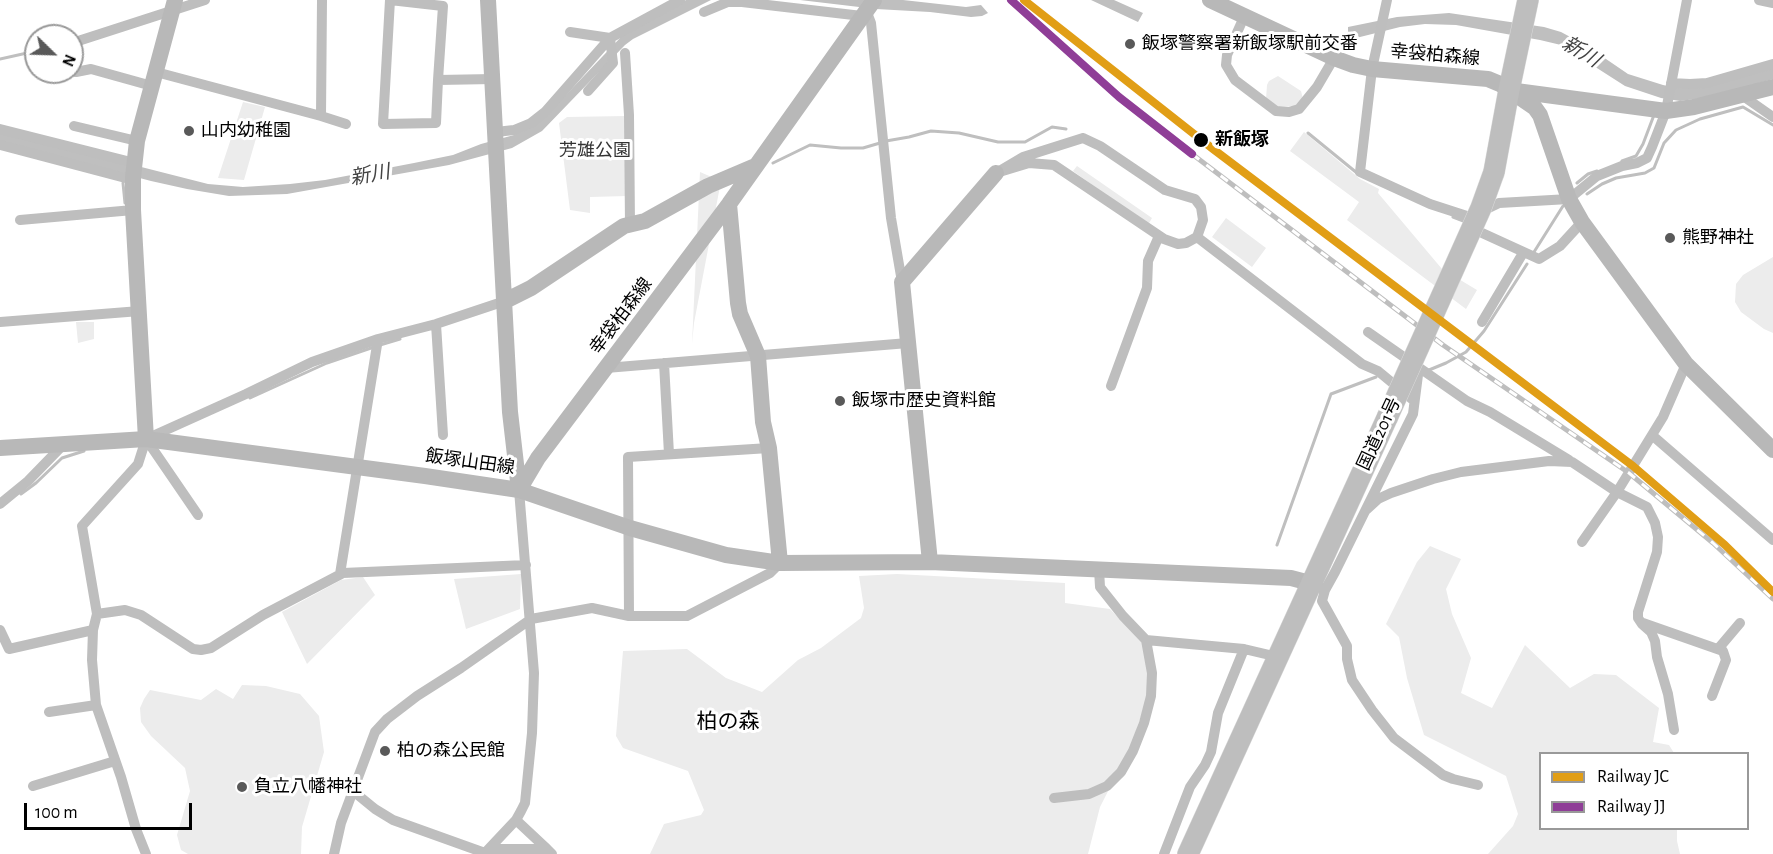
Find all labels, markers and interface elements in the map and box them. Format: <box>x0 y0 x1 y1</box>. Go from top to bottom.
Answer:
north arrow <box>24 24 84 84</box>
water label: 新川 <box>1558 31 1604 73</box>
place label: 飯塚警察署新飯塚駅前交番 <box>1142 33 1358 55</box>
marker: 飯塚警察署新飯塚駅前交番 <box>1123 37 1137 51</box>
street label: 幸袋柏森線 <box>1389 40 1481 70</box>
text: N <box>59 52 78 68</box>
place label: 山内幼稚園 <box>201 120 291 142</box>
marker: 山内幼稚園 <box>182 124 196 138</box>
place label: 新飯塚 <box>1215 129 1269 151</box>
marker: 新飯塚 <box>1192 131 1210 149</box>
park label: 芳雄公園 <box>559 140 631 162</box>
water label: 新川 <box>348 160 392 190</box>
place label: 熊野神社 <box>1682 227 1754 249</box>
marker: 熊野神社 <box>1663 231 1677 245</box>
street label: 幸袋柏森線 <box>585 274 657 358</box>
place label: 飯塚市歴史資料館 <box>852 390 996 412</box>
marker: 飯塚市歴史資料館 <box>833 394 847 408</box>
street label: 国道201号 <box>1353 394 1405 474</box>
street label: 飯塚山田線 <box>424 445 516 479</box>
district label: 柏の森 <box>697 709 759 735</box>
place label: 柏の森公民館 <box>397 740 505 762</box>
marker: 柏の森公民館 <box>378 744 392 758</box>
legend <box>1539 752 1749 830</box>
text: Railway JC <box>1597 768 1669 786</box>
place label: 負立八幡神社 <box>254 776 362 798</box>
marker: 負立八幡神社 <box>235 780 249 794</box>
scale bar <box>27 791 195 829</box>
text: Railway JJ <box>1597 798 1665 816</box>
text: 100 m <box>35 804 78 822</box>

